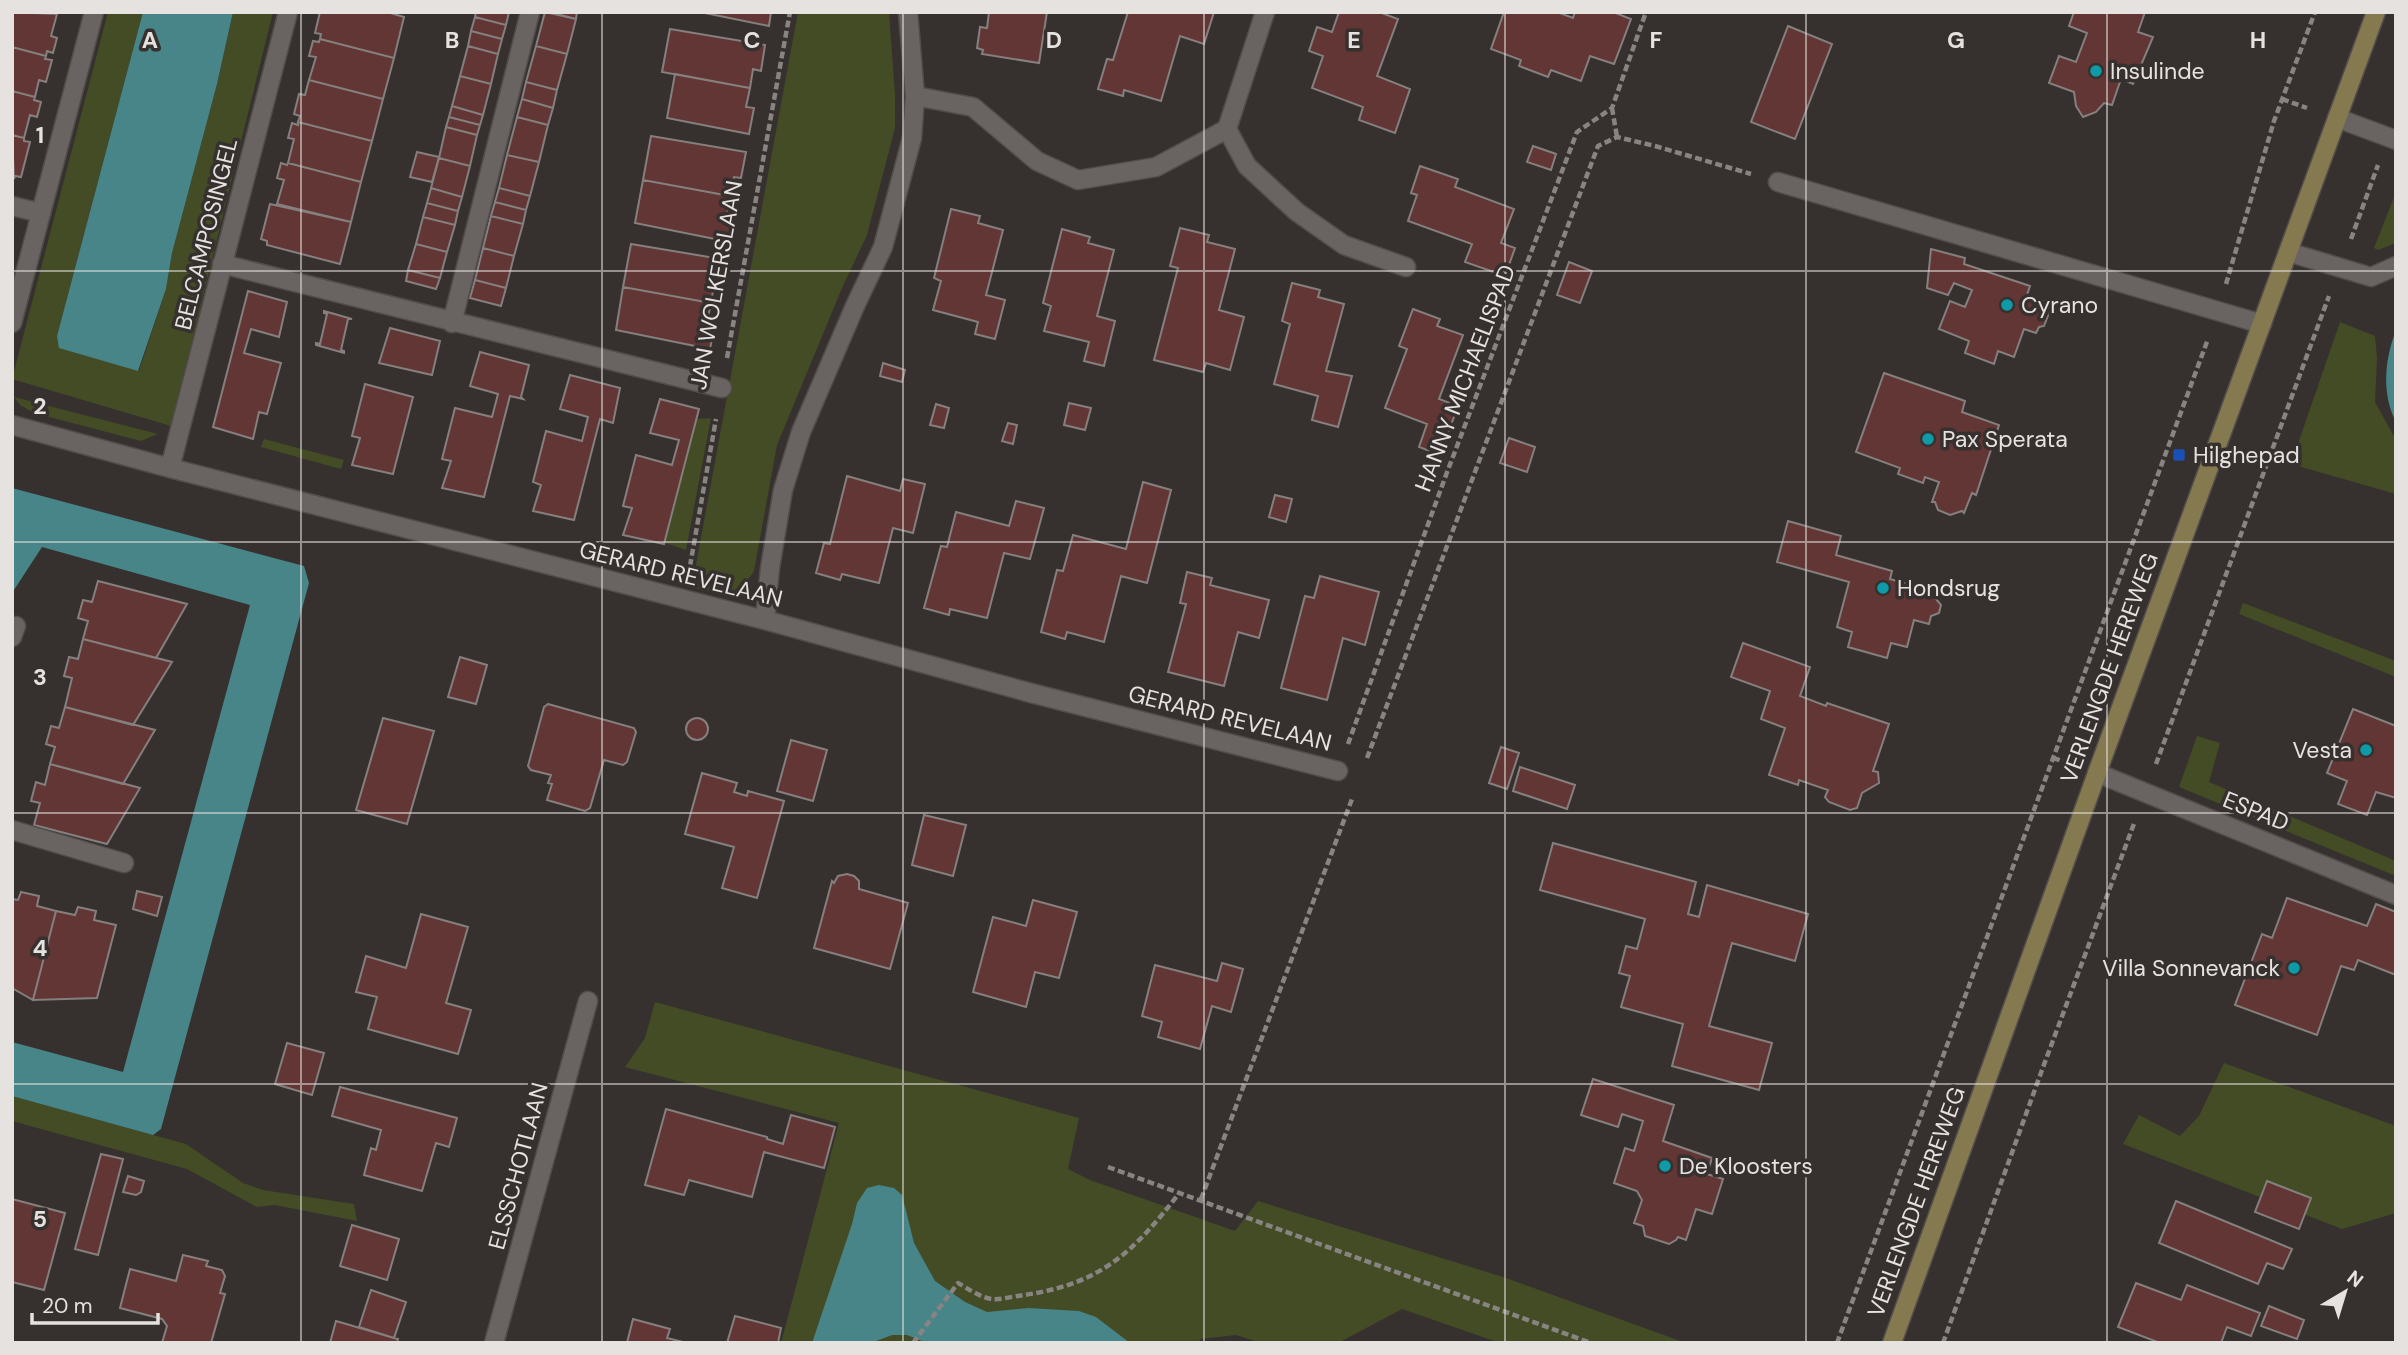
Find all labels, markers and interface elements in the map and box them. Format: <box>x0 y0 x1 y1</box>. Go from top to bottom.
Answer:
text: A <box>142 25 158 55</box>
text: B <box>445 25 459 55</box>
text: C <box>744 25 760 55</box>
text: D <box>1046 25 1062 55</box>
text: E <box>1347 25 1361 55</box>
text: F <box>1650 25 1663 55</box>
text: G <box>1947 25 1965 55</box>
text: H <box>2250 25 2266 55</box>
place label: Insulinde <box>2110 56 2205 86</box>
marker: Insulinde <box>2088 63 2104 79</box>
text: 1 <box>36 120 44 150</box>
street label: BELCAMPOSINGEL <box>168 135 244 333</box>
street label: JAN WOLKERSLAAN <box>683 178 749 392</box>
street label: HANNY MICHAELISPAD <box>1408 260 1522 496</box>
place label: Cyrano <box>2021 290 2098 320</box>
marker: Cyrano <box>1999 297 2015 313</box>
text: 2 <box>33 391 47 421</box>
place label: Pax Sperata <box>1942 424 2068 454</box>
marker: Pax Sperata <box>1920 431 1936 447</box>
place label: Hilghepad <box>2193 440 2300 470</box>
marker: Hilghepad <box>2171 447 2187 463</box>
street label: GERARD REVELAAN <box>576 534 786 614</box>
street label: VERLENGDE HEREWEG <box>2053 548 2165 788</box>
place label: Hondsrug <box>1897 573 2000 603</box>
marker: Hondsrug <box>1875 580 1891 596</box>
text: 3 <box>33 662 47 692</box>
street label: GERARD REVELAAN <box>1125 678 1335 758</box>
place label: Vesta <box>2292 735 2352 765</box>
marker: Vesta <box>2358 742 2374 758</box>
street label: ESPAD <box>2219 784 2293 838</box>
text: 4 <box>33 933 48 963</box>
place label: Villa Sonnevanck <box>2102 953 2280 983</box>
marker: Villa Sonnevanck <box>2286 960 2302 976</box>
street label: ELSSCHOTLAAN <box>481 1079 555 1253</box>
street label: VERLENGDE HEREWEG <box>1860 1082 1972 1322</box>
place label: De Kloosters <box>1679 1151 1813 1181</box>
marker: De Kloosters <box>1657 1158 1673 1174</box>
text: 5 <box>33 1204 47 1234</box>
north arrow <box>2310 1257 2380 1327</box>
text: N <box>2342 1265 2368 1293</box>
scale bar <box>32 1282 158 1326</box>
text: 20 m <box>42 1292 93 1320</box>

